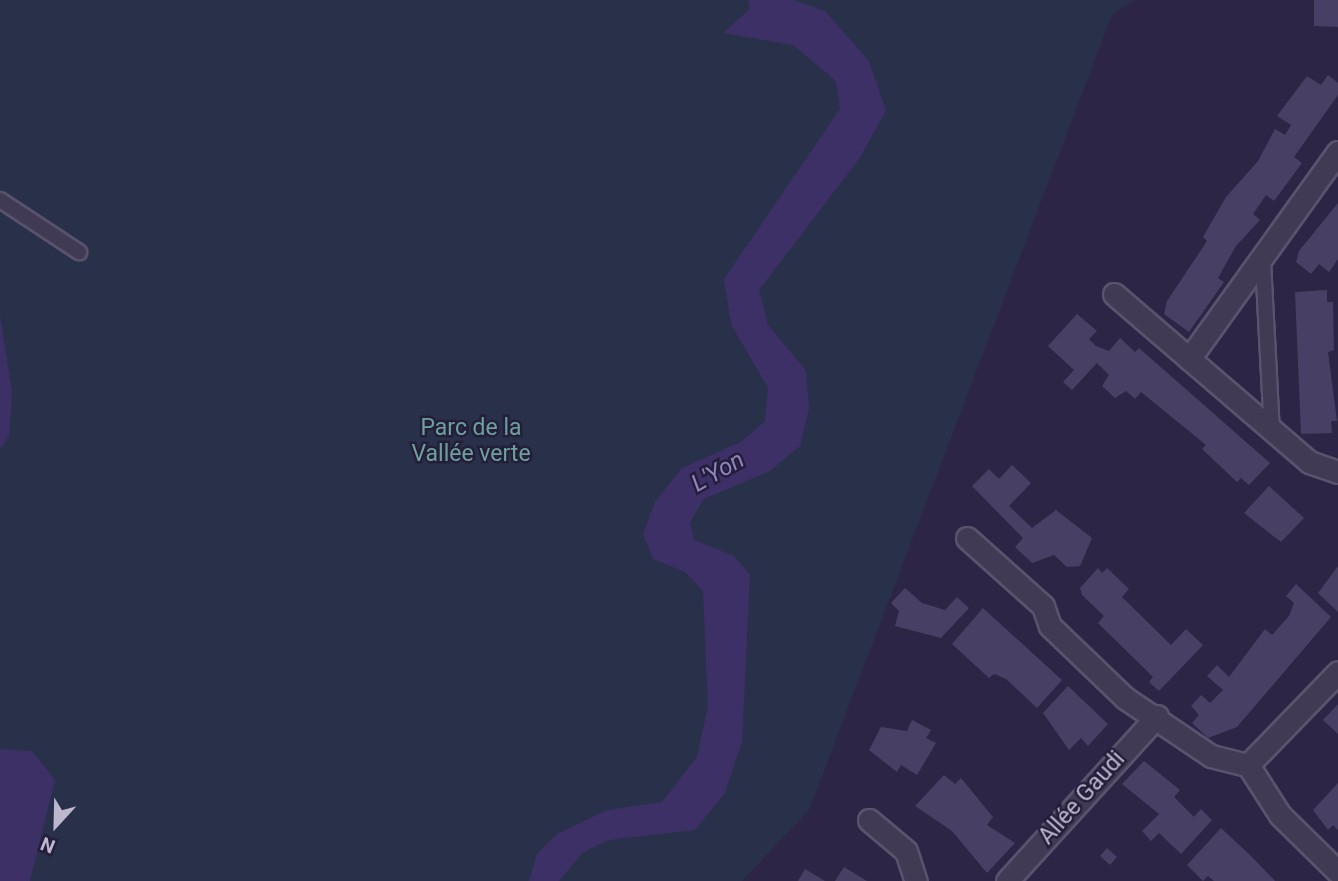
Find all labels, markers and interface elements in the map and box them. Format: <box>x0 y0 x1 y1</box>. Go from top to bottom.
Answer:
park label: Parc de la Vallée verte <box>411 414 531 468</box>
water label: L'Yon <box>687 446 749 498</box>
street label: Allée Gaudi <box>1033 746 1131 850</box>
north arrow <box>21 790 91 860</box>
text: N <box>37 832 58 858</box>

